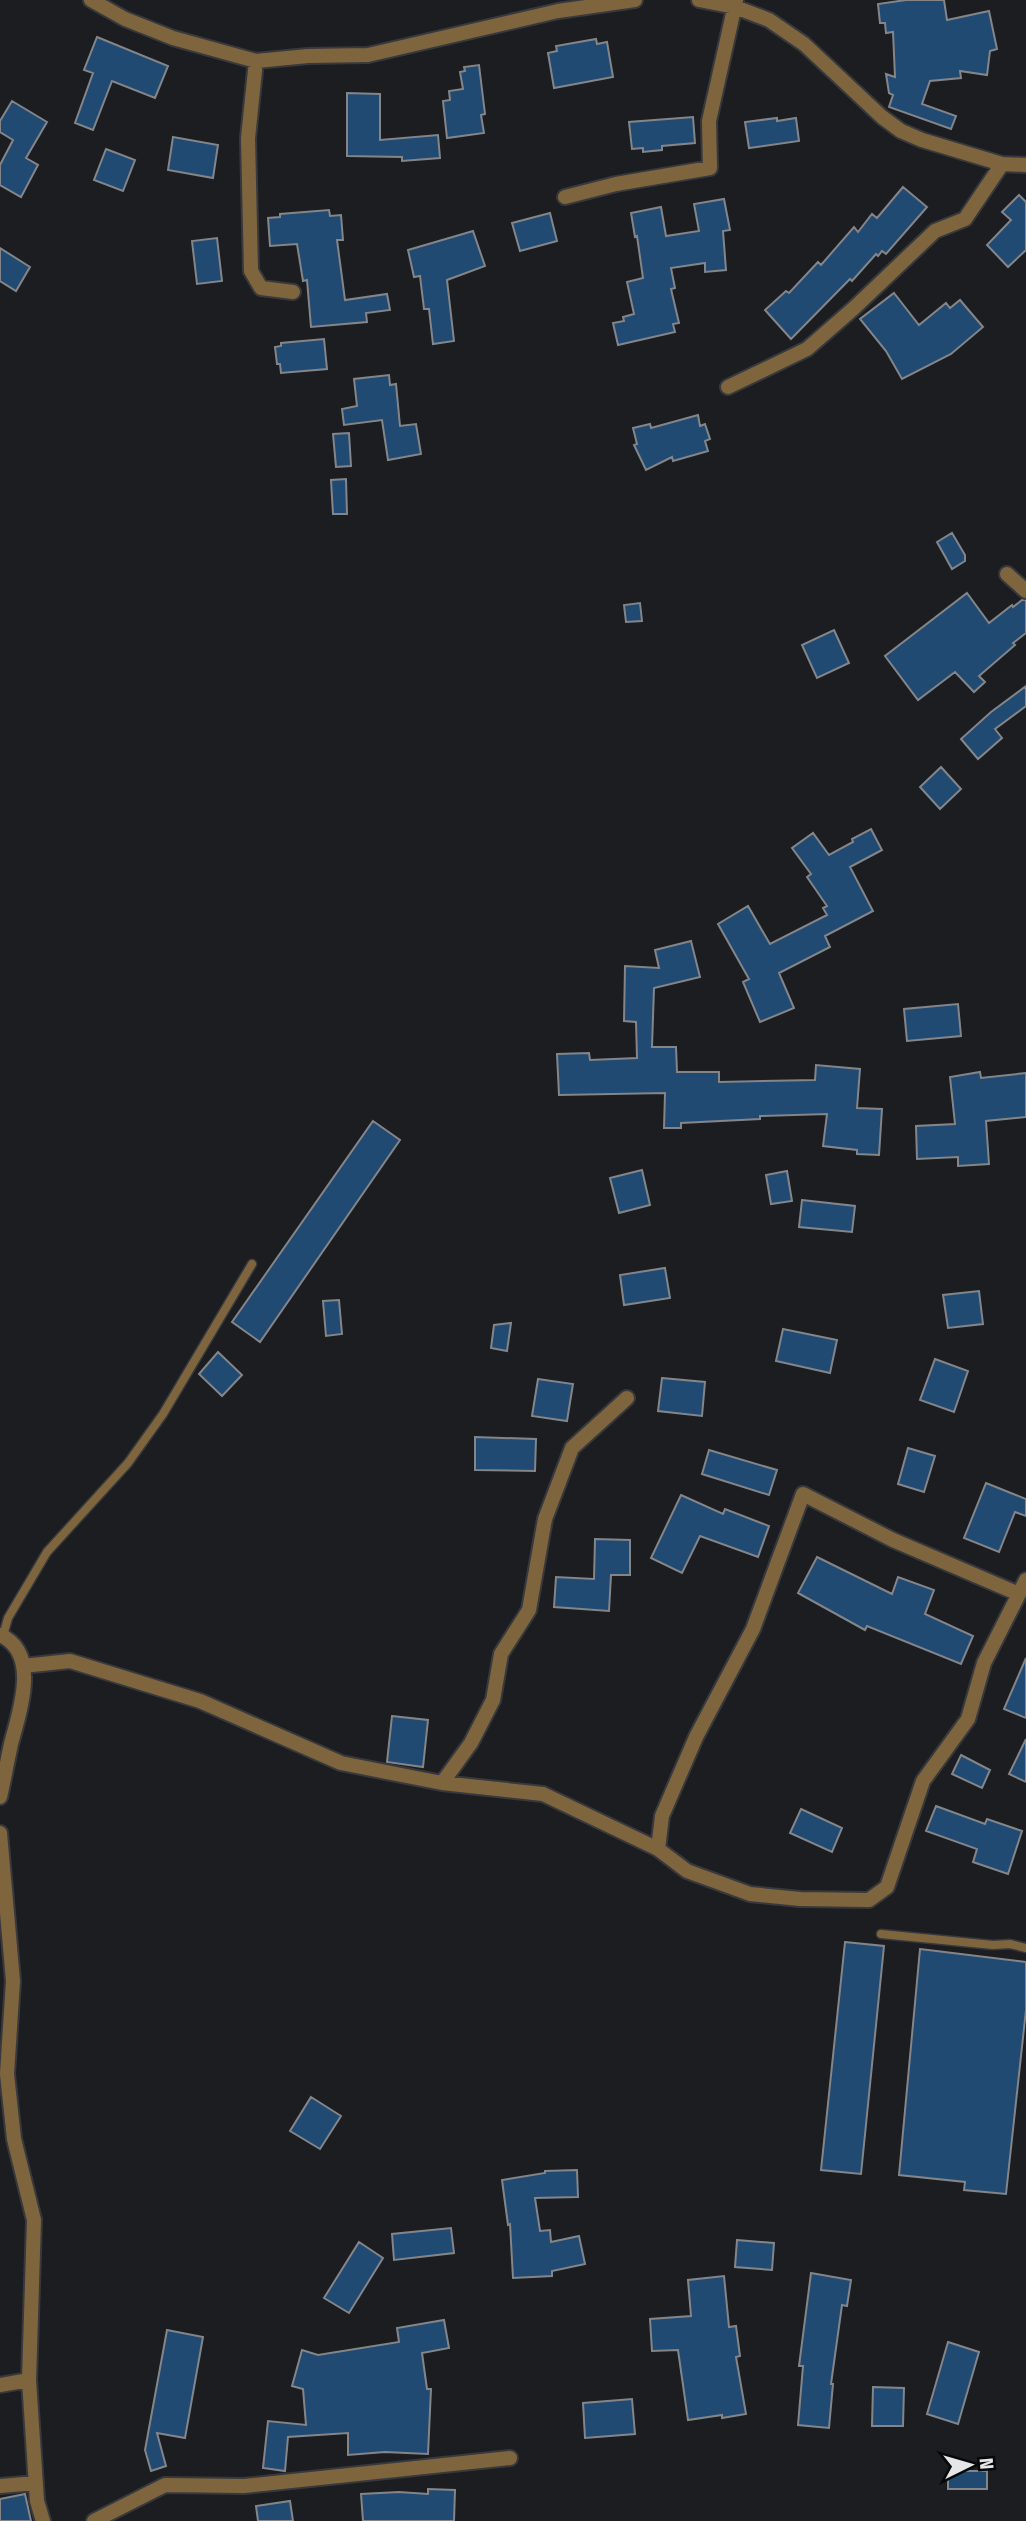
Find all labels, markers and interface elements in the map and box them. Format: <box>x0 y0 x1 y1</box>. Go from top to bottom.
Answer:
north arrow <box>935 2430 1005 2500</box>
text: N <box>974 2457 998 2470</box>

